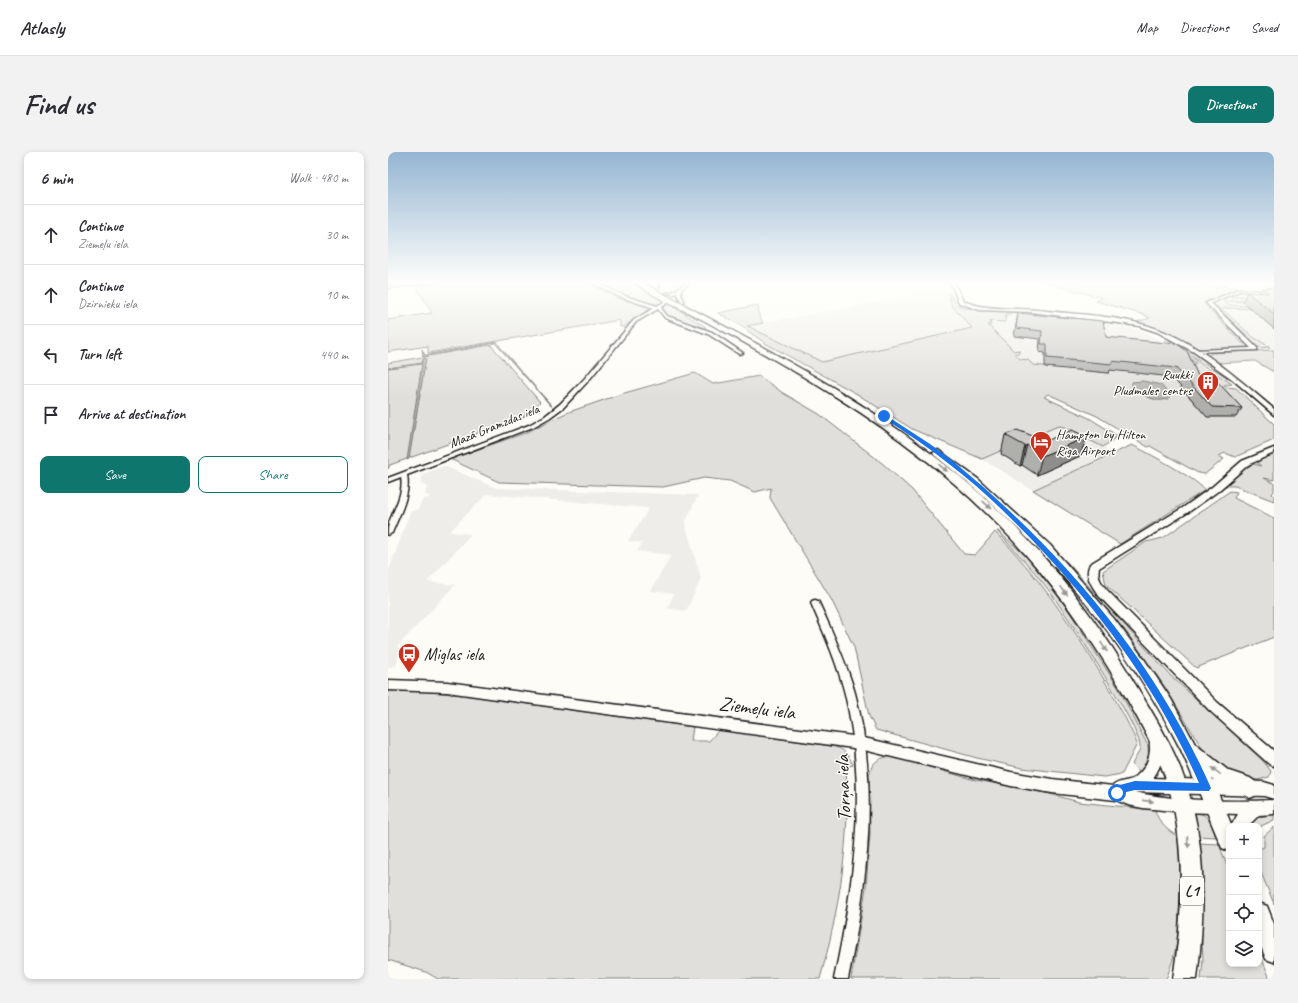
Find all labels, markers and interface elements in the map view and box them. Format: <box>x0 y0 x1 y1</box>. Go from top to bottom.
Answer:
text: Atlasly <box>20 16 64 40</box>
text: Map <box>1137 19 1158 36</box>
text: Directions <box>1180 19 1229 36</box>
text: Saved <box>1251 19 1278 36</box>
button: Directions <box>1188 86 1274 123</box>
text: Find us <box>24 87 94 122</box>
text: 6 min <box>40 168 73 189</box>
text: Walk · 480 m <box>289 170 348 186</box>
text: Continue <box>78 217 123 236</box>
icon: ahead <box>40 224 62 246</box>
text: 30 m <box>326 227 348 243</box>
text: Ziemeļu iela <box>78 236 128 252</box>
text: Continue <box>78 277 123 296</box>
icon: ahead <box>40 284 62 306</box>
text: 10 m <box>326 287 348 303</box>
text: Dzirnieku iela <box>78 296 137 312</box>
icon: left <box>40 344 62 366</box>
text: Turn left <box>78 345 121 364</box>
text: 440 m <box>320 347 348 363</box>
place label: Ruukki Pludmales centrs <box>1113 366 1194 399</box>
building icon: Ruukki Pludmales centrs <box>1195 369 1221 402</box>
street label: Mazā Gramzdas iela <box>447 400 543 452</box>
icon: arrive <box>40 404 62 426</box>
text: Arrive at destination <box>78 405 185 424</box>
route end <box>875 407 893 425</box>
place label: Hampton by Hilton Riga Airport <box>1056 426 1146 459</box>
hotel icon: Hampton by Hilton Riga Airport <box>1028 429 1054 462</box>
button: Save <box>40 456 190 493</box>
button: Share <box>198 456 348 493</box>
one-way arrow <box>938 463 949 472</box>
one-way arrow <box>982 501 992 510</box>
one-way arrow <box>1060 586 1068 597</box>
bus stop icon: Miglas iela <box>396 641 422 674</box>
one-way arrow <box>1100 642 1108 652</box>
place label: Miglas iela <box>424 644 485 665</box>
street label: Ziemeļu iela <box>718 691 798 725</box>
street label: Torņa iela <box>829 753 857 822</box>
one-way arrow <box>1210 767 1221 776</box>
route start <box>1108 784 1126 802</box>
one-way arrow <box>1142 798 1155 805</box>
map controls <box>1226 823 1262 967</box>
button: + <box>1226 823 1262 859</box>
one-way arrow <box>1185 836 1192 848</box>
button: − <box>1226 859 1262 895</box>
road number: L1 <box>1180 877 1204 905</box>
button: locate <box>1226 895 1262 931</box>
button: layers <box>1226 931 1262 967</box>

